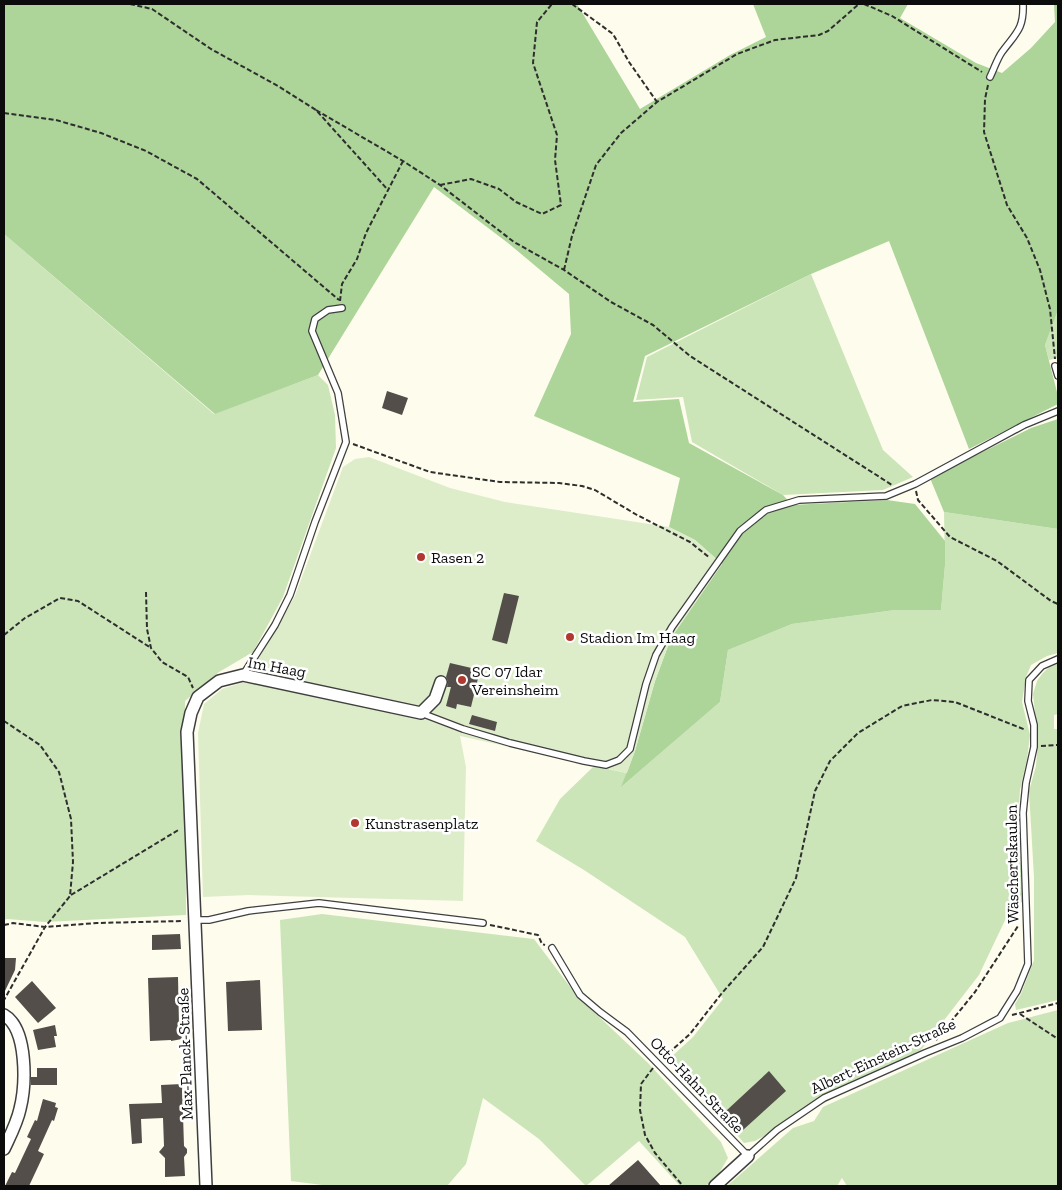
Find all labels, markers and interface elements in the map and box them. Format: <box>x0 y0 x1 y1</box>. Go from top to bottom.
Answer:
place label: Rasen 2 <box>431 548 484 567</box>
marker: Rasen 2 <box>415 551 427 563</box>
place label: Stadion Im Haag <box>580 628 695 647</box>
marker: Stadion Im Haag <box>564 631 576 643</box>
street label: Im Haag <box>246 653 308 681</box>
place label: SC 07 Idar Vereinsheim <box>471 662 559 699</box>
marker: SC 07 Idar Vereinsheim <box>456 674 468 686</box>
street label: Wäschertskaulen <box>1001 804 1023 923</box>
place label: Kunstrasenplatz <box>365 814 479 833</box>
marker: Kunstrasenplatz <box>349 817 361 829</box>
street label: Max-Planck-Straße <box>173 987 197 1121</box>
street label: Albert-Einstein-Straße <box>807 1014 959 1098</box>
street label: Otto-Hahn-Straße <box>646 1033 748 1137</box>

